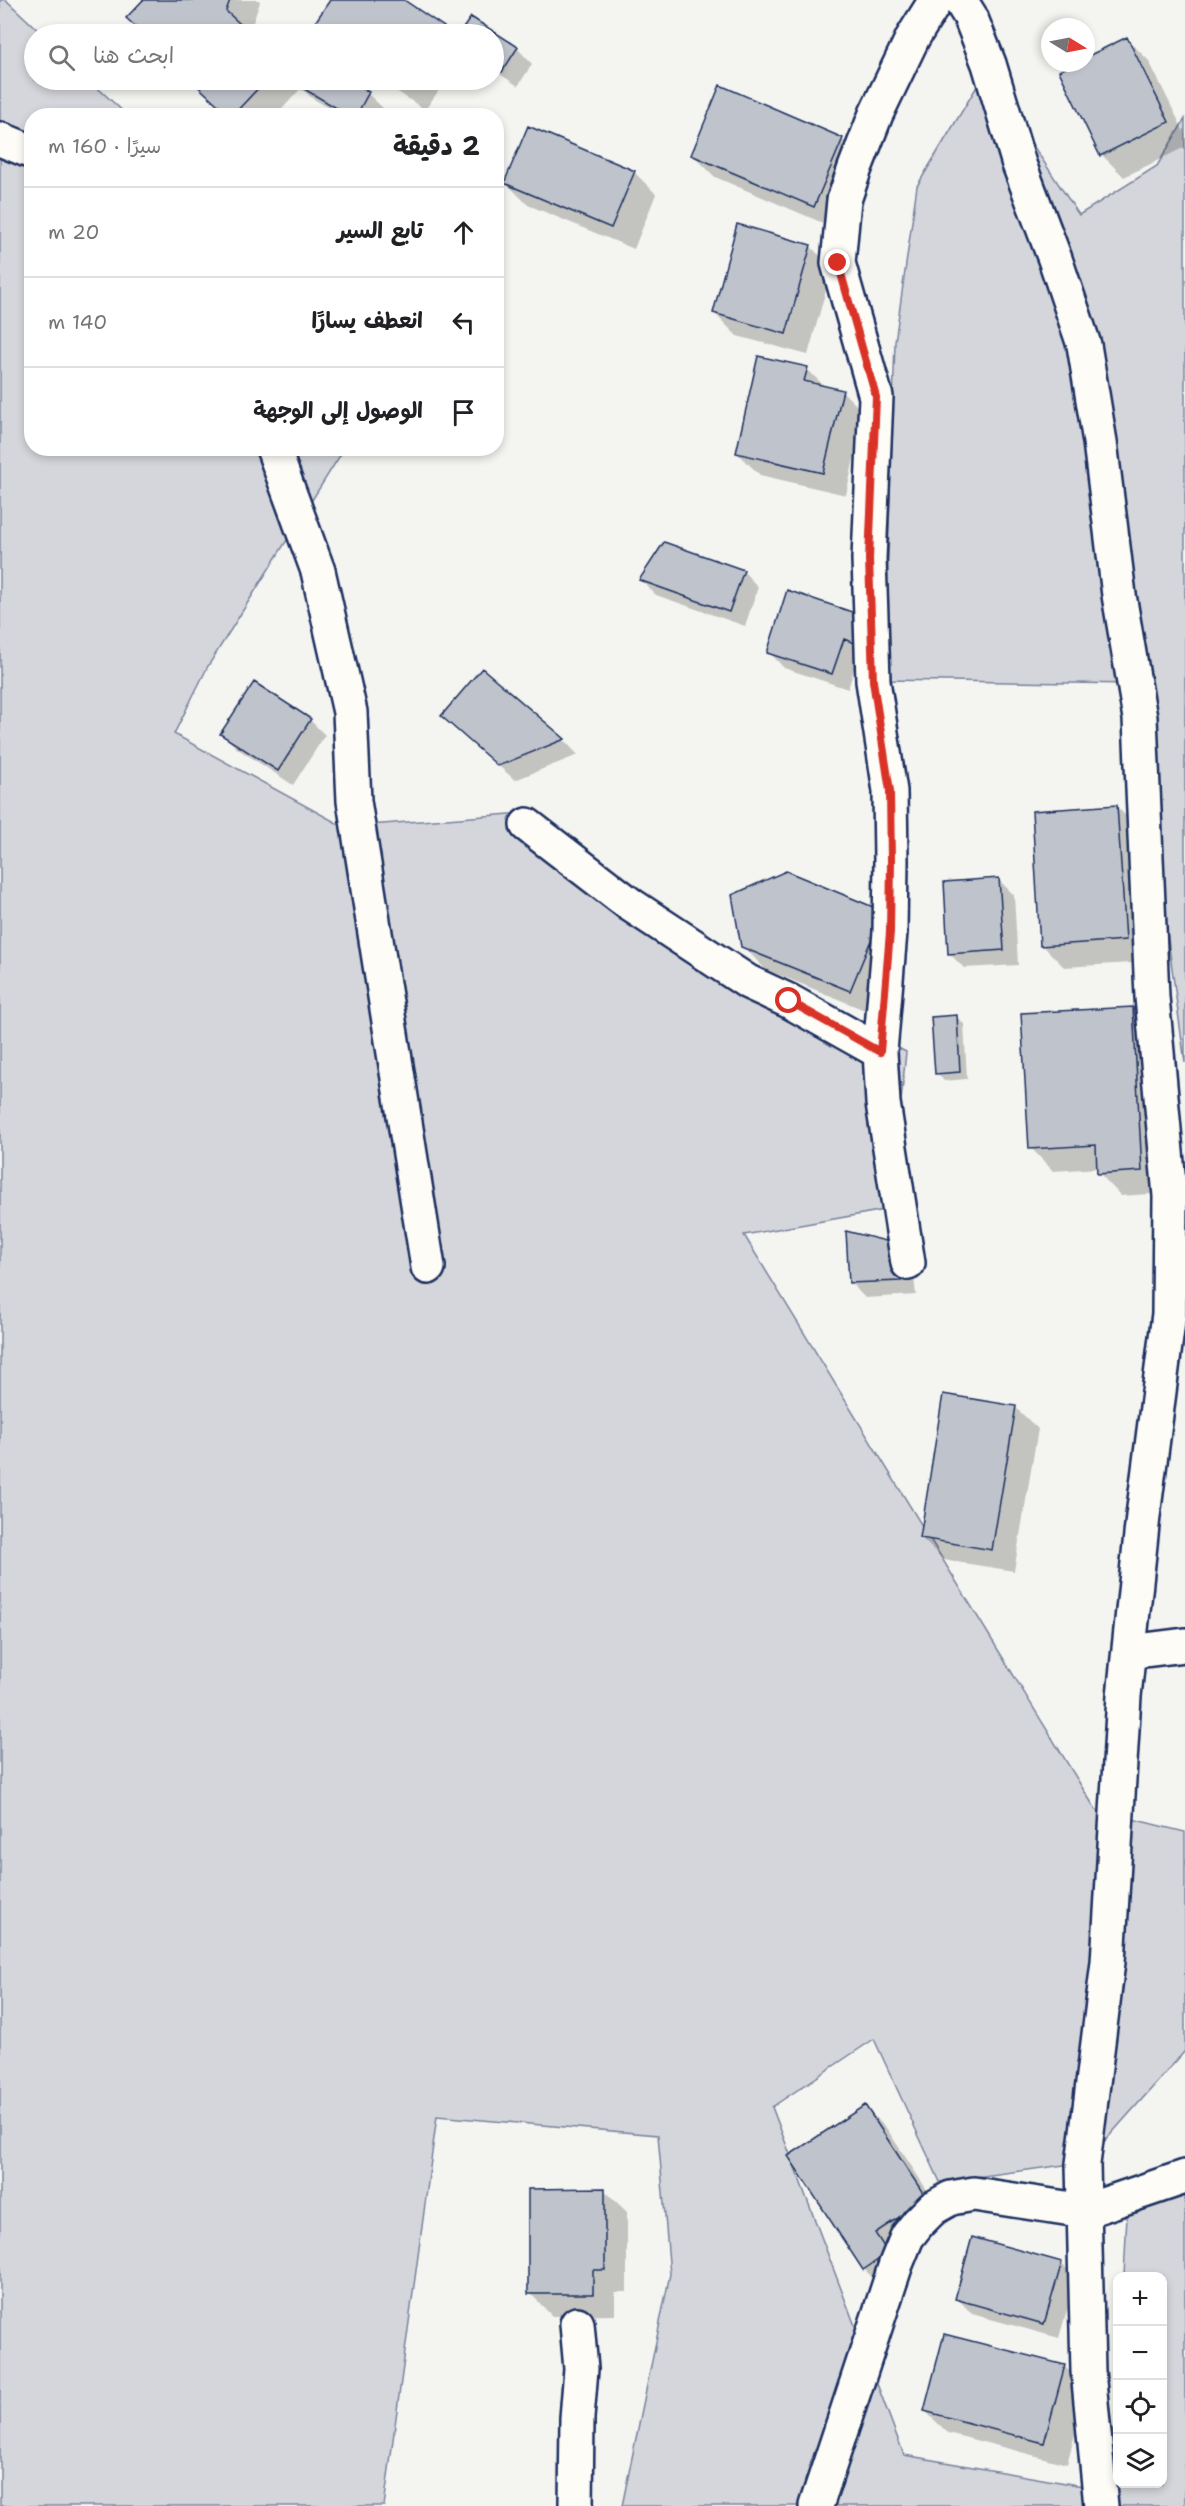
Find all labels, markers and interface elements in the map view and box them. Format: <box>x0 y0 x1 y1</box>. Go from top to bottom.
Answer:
north arrow <box>1041 18 1095 72</box>
search box <box>24 24 504 90</box>
icon: search <box>45 41 78 74</box>
text: ابحث هنا <box>93 41 174 70</box>
text: 2 دقيقة <box>393 128 480 163</box>
text: سيرًا · 160 m <box>48 133 161 159</box>
text: تابع السير <box>337 216 423 245</box>
icon: ahead <box>447 216 480 249</box>
text: 20 m <box>48 219 99 245</box>
route end <box>824 249 850 275</box>
text: انعطف يسارًا <box>311 306 423 335</box>
icon: left <box>447 306 480 339</box>
text: 140 m <box>48 309 107 335</box>
text: الوصول إلى الوجهة <box>253 396 423 425</box>
icon: arrive <box>447 396 480 429</box>
route start <box>775 987 801 1013</box>
map controls <box>1113 2272 1167 2488</box>
button: + <box>1113 2272 1167 2326</box>
button: − <box>1113 2326 1167 2380</box>
button: locate <box>1113 2380 1167 2434</box>
button: layers <box>1113 2434 1167 2488</box>

